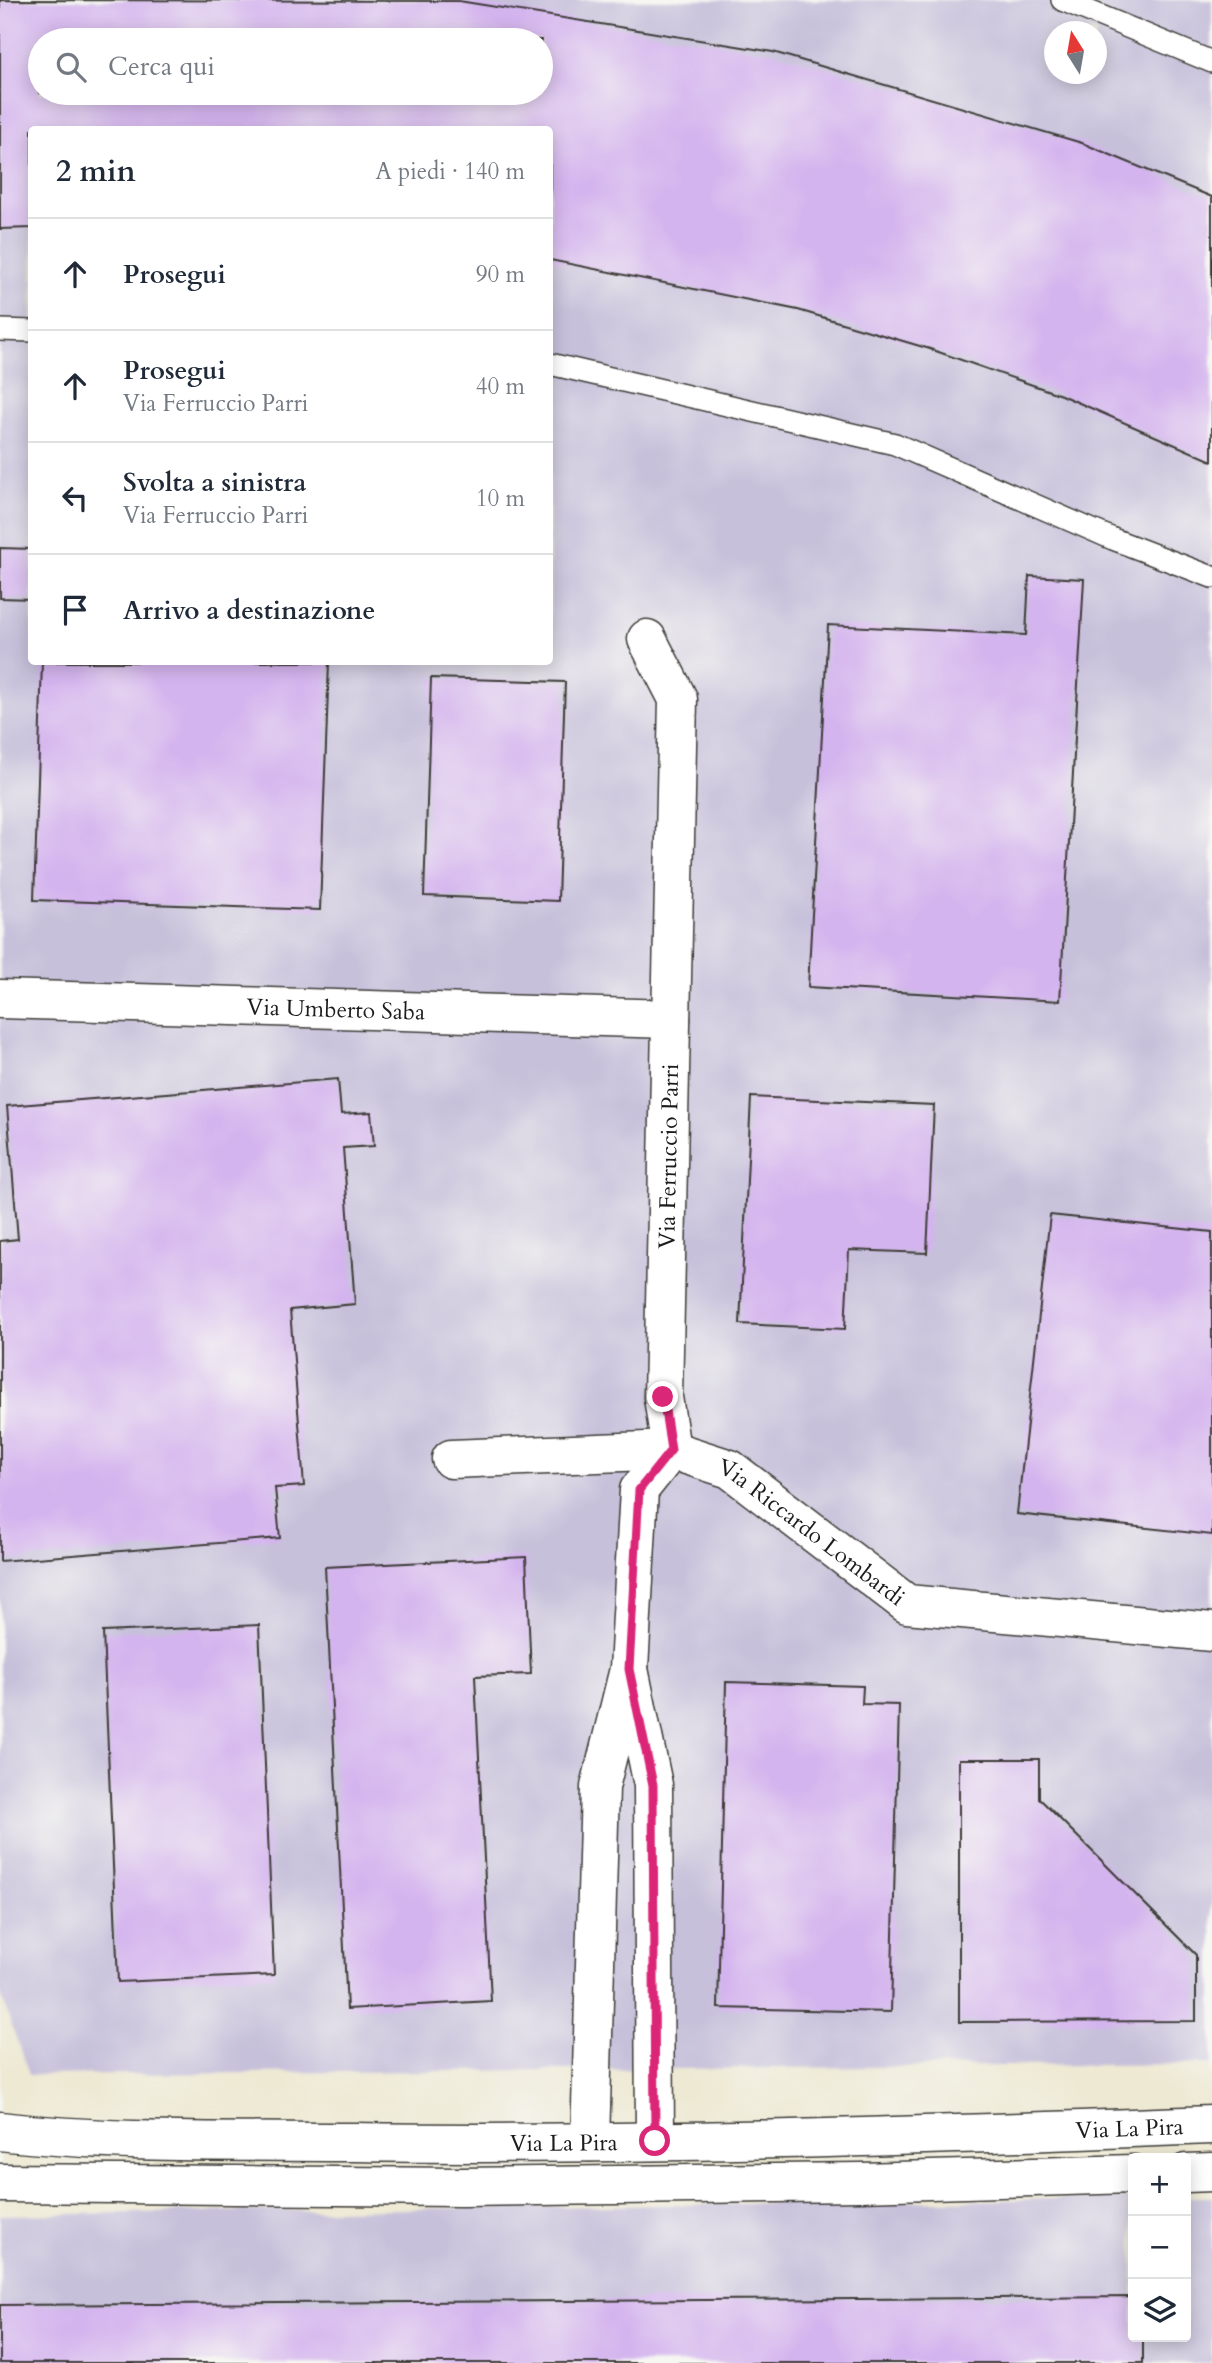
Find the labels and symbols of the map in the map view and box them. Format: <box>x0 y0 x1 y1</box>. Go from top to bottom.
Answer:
north arrow <box>1044 21 1107 84</box>
street label: Via Umberto Saba <box>246 991 426 1027</box>
street label: Via Ferruccio Parri <box>651 1063 686 1249</box>
route end <box>647 1381 678 1412</box>
street label: Via Riccardo Lombardi <box>715 1451 912 1613</box>
street label: Via La Pira <box>1075 2111 1184 2146</box>
route start <box>639 2125 670 2156</box>
street label: Via La Pira <box>510 2127 618 2158</box>

